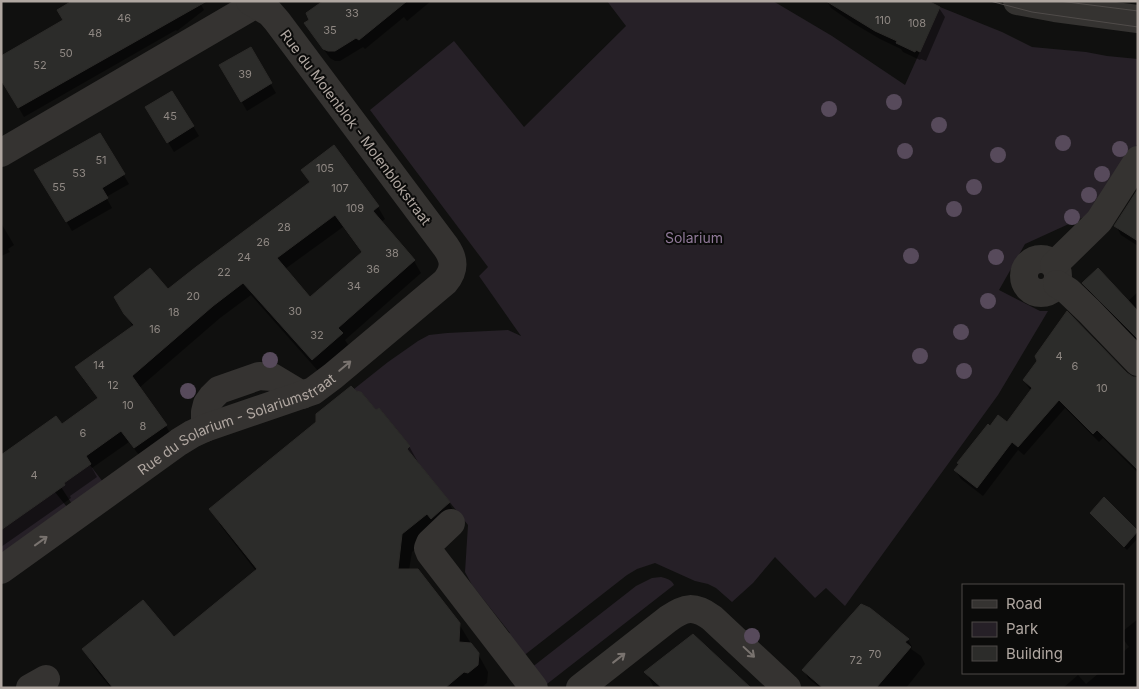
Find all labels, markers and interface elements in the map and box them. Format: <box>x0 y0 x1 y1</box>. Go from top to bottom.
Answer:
house number: 33 <box>345 6 359 20</box>
house number: 46 <box>117 11 131 25</box>
house number: 110 <box>875 13 891 27</box>
house number: 108 <box>908 16 926 30</box>
house number: 35 <box>323 23 337 37</box>
house number: 48 <box>88 26 102 40</box>
street label: Rue du Molenblok - Molenblokstraat <box>277 26 435 228</box>
house number: 50 <box>59 46 73 60</box>
house number: 52 <box>33 58 47 72</box>
house number: 39 <box>238 67 252 81</box>
house number: 45 <box>163 109 177 123</box>
house number: 51 <box>95 153 107 167</box>
house number: 105 <box>316 161 334 175</box>
house number: 53 <box>72 166 86 180</box>
house number: 55 <box>52 180 66 194</box>
house number: 107 <box>331 181 349 195</box>
house number: 109 <box>346 201 364 215</box>
house number: 28 <box>277 220 291 234</box>
park label: Solarium <box>665 229 723 246</box>
house number: 26 <box>256 235 270 249</box>
house number: 38 <box>385 246 399 260</box>
house number: 24 <box>237 250 251 264</box>
house number: 36 <box>366 262 380 276</box>
house number: 22 <box>217 265 231 279</box>
house number: 34 <box>347 279 361 293</box>
house number: 20 <box>186 289 200 303</box>
house number: 30 <box>288 304 302 318</box>
house number: 18 <box>168 305 180 319</box>
house number: 16 <box>149 322 161 336</box>
house number: 32 <box>310 328 324 342</box>
house number: 4 <box>1055 349 1063 363</box>
house number: 14 <box>93 358 105 372</box>
house number: 6 <box>1072 359 1079 373</box>
one-way arrow <box>339 360 352 371</box>
street label: Rue du Solarium - Solariumstraat <box>134 369 339 478</box>
house number: 12 <box>107 378 119 392</box>
house number: 10 <box>1096 381 1108 395</box>
house number: 10 <box>122 398 134 412</box>
house number: 8 <box>140 419 147 433</box>
house number: 6 <box>80 426 87 440</box>
house number: 4 <box>30 468 38 482</box>
one-way arrow <box>34 536 48 546</box>
legend <box>962 584 1124 674</box>
text: Road <box>1006 594 1042 613</box>
text: Park <box>1006 619 1039 638</box>
text: Building <box>1006 644 1063 663</box>
one-way arrow <box>742 646 755 658</box>
house number: 70 <box>869 647 882 661</box>
one-way arrow <box>612 652 625 663</box>
house number: 72 <box>850 653 862 667</box>

